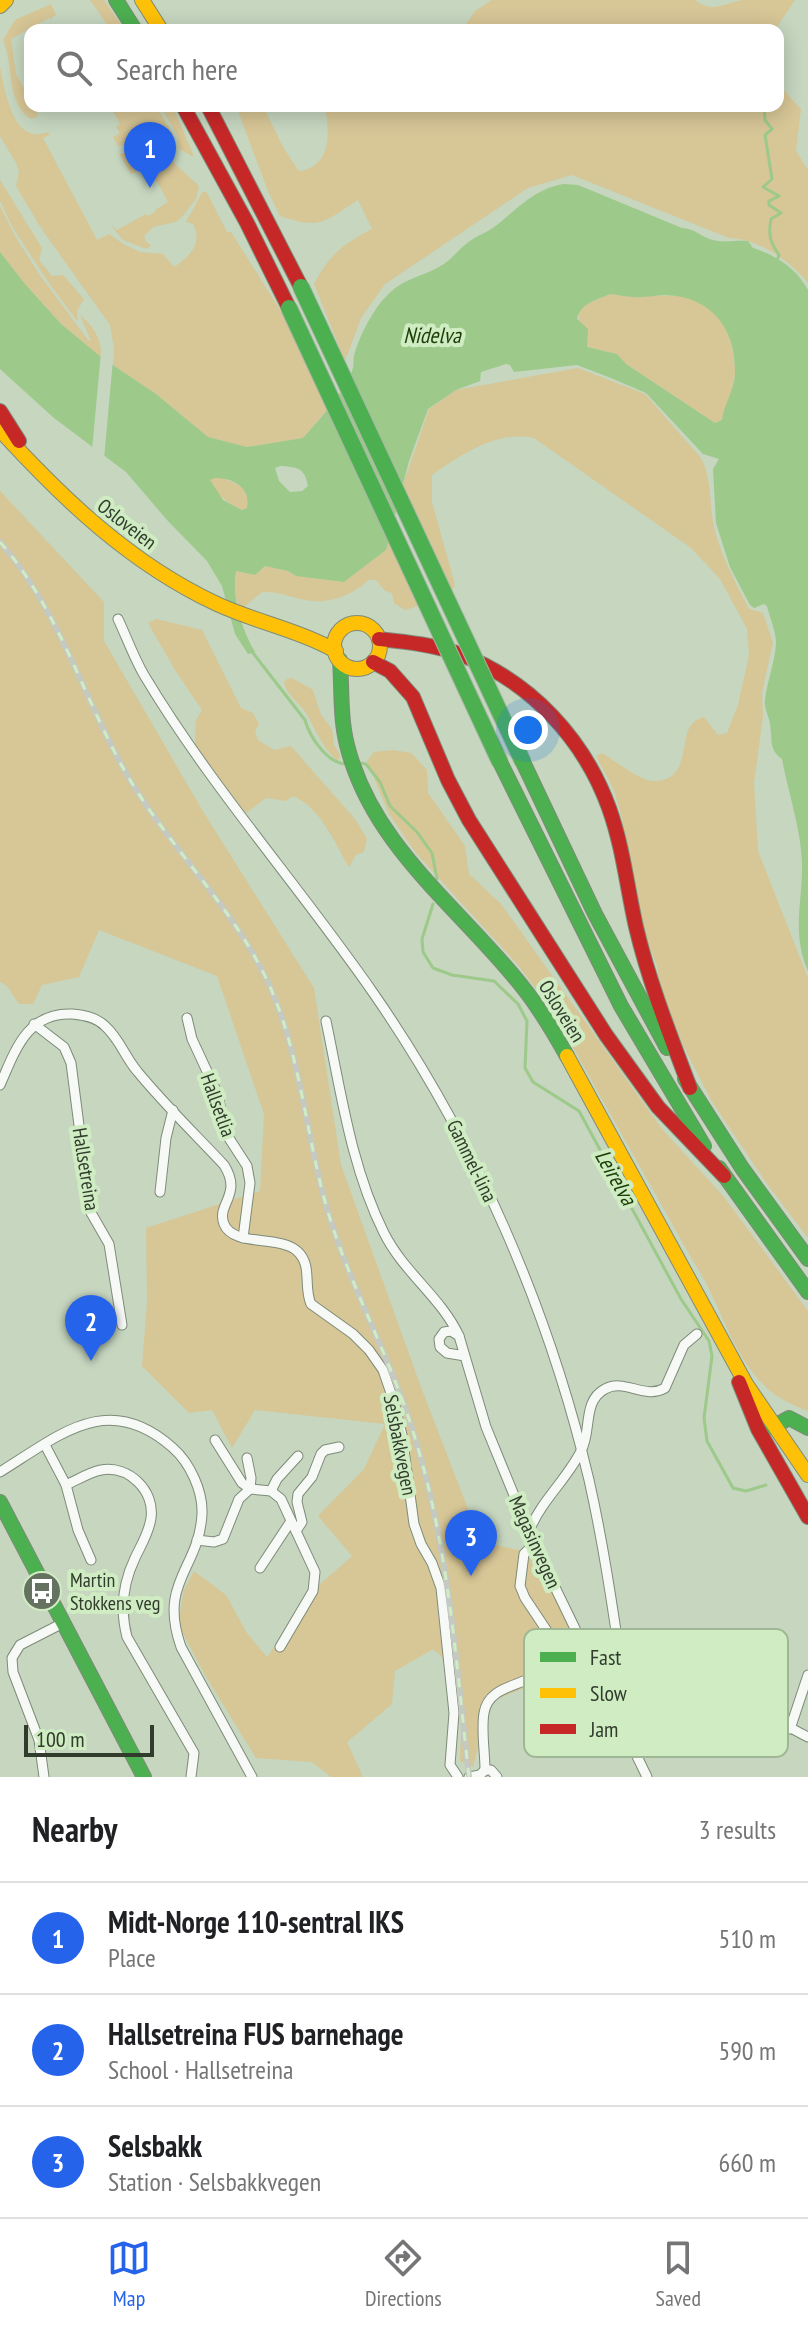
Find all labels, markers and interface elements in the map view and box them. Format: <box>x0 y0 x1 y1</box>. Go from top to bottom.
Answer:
search box <box>24 24 784 112</box>
icon: search <box>52 46 96 90</box>
text: Search here <box>116 49 238 88</box>
pin: 1 <box>124 122 176 188</box>
water label: Nidelva <box>403 321 462 349</box>
street label: Osloveien <box>92 493 162 555</box>
your location <box>508 710 548 750</box>
street label: Osloveien <box>533 975 591 1047</box>
street label: Hallsetlia <box>195 1070 241 1140</box>
street label: Gammel-lina <box>441 1116 503 1206</box>
street label: Hallsetreina <box>67 1126 105 1212</box>
water label: Leirelva <box>589 1144 644 1211</box>
pin: 2 <box>65 1295 117 1361</box>
street label: Selsbakkvegen <box>378 1392 422 1498</box>
street label: Magasinvegen <box>503 1492 567 1592</box>
pin: 3 <box>445 1510 497 1576</box>
place label: Martin Stokkens veg <box>70 1567 160 1616</box>
bus stop icon: Martin Stokkens veg <box>21 1570 63 1612</box>
legend <box>524 1629 788 1757</box>
text: Fast <box>590 1643 621 1671</box>
text: Slow <box>590 1679 627 1707</box>
text: Jam <box>589 1715 618 1743</box>
scale bar <box>24 1721 154 1757</box>
text: 100 m <box>36 1725 85 1753</box>
text: Nearby <box>32 1807 117 1851</box>
text: 3 results <box>699 1813 776 1846</box>
text: Midt-Norge 110-sentral IKS <box>108 1902 404 1941</box>
text: 1 <box>52 1922 64 1955</box>
text: 510 m <box>718 1922 776 1955</box>
text: Place <box>108 1941 156 1974</box>
text: Hallsetreina FUS barnehage <box>108 2014 404 2053</box>
text: 2 <box>52 2034 64 2067</box>
text: 590 m <box>718 2034 776 2067</box>
text: School · Hallsetreina <box>108 2053 293 2086</box>
text: Selsbakk <box>108 2126 202 2165</box>
text: 3 <box>52 2146 64 2179</box>
text: 660 m <box>718 2146 776 2179</box>
text: Station · Selsbakkvegen <box>108 2165 321 2198</box>
tab: Map <box>107 2236 151 2312</box>
tab: Directions <box>365 2236 442 2312</box>
tab: Saved <box>656 2236 701 2312</box>

